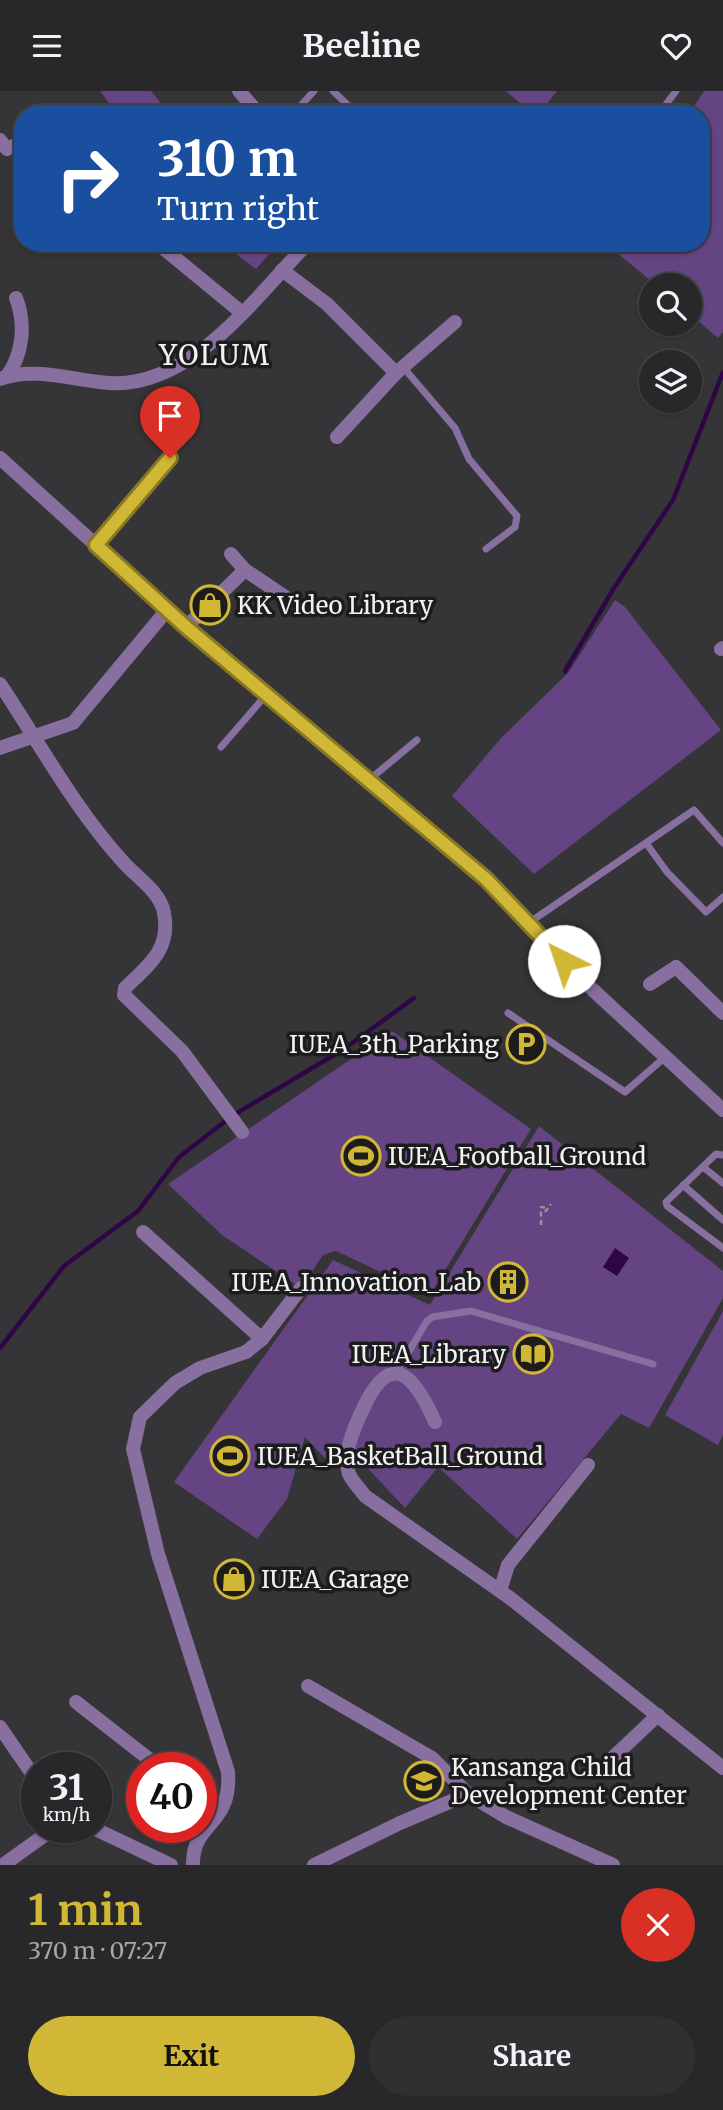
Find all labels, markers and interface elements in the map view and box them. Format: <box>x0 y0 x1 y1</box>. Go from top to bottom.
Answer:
text: Beeline <box>302 26 421 66</box>
icon: menu <box>28 27 66 65</box>
icon: heart <box>657 27 695 65</box>
text: 310 m <box>157 128 297 189</box>
icon: right <box>42 133 133 224</box>
text: Turn right <box>157 189 319 229</box>
map controls <box>639 273 702 413</box>
button: search <box>639 273 702 336</box>
district label: YOLUM <box>158 337 271 373</box>
button: layers <box>639 350 702 413</box>
pin <box>140 386 200 458</box>
icon: arrive <box>151 397 189 435</box>
shop icon: KK Video Library <box>189 584 231 626</box>
place label: KK Video Library <box>237 590 433 621</box>
position arrow <box>527 924 601 998</box>
parking icon: IUEA_3th_Parking <box>505 1023 547 1065</box>
place label: IUEA_3th_Parking <box>289 1029 499 1060</box>
sports icon: IUEA_Football_Ground <box>340 1135 382 1177</box>
place label: IUEA_Football_Ground <box>388 1141 646 1172</box>
building icon: IUEA_Innovation_Lab <box>487 1261 529 1303</box>
place label: IUEA_Innovation_Lab <box>231 1267 481 1298</box>
library icon: IUEA_Library <box>512 1333 554 1375</box>
place label: IUEA_Library <box>352 1339 506 1370</box>
sports icon: IUEA_BasketBall_Ground <box>209 1435 251 1477</box>
place label: IUEA_BasketBall_Ground <box>257 1441 543 1472</box>
shop icon: IUEA_Garage <box>213 1558 255 1600</box>
place label: IUEA_Garage <box>261 1564 409 1595</box>
speed limit sign: 40 <box>126 1752 217 1843</box>
place label: Kansanga Child Development Center <box>451 1752 687 1811</box>
school or university icon: Kansanga Child Development Center <box>403 1760 445 1802</box>
text: 31 <box>49 1766 84 1810</box>
text: km/h <box>43 1803 90 1826</box>
text: 1 min <box>28 1884 142 1936</box>
button: close <box>621 1888 695 1962</box>
text: 370 m · 07:27 <box>28 1936 167 1965</box>
button: Exit <box>28 2016 355 2096</box>
button: Share <box>369 2016 695 2096</box>

